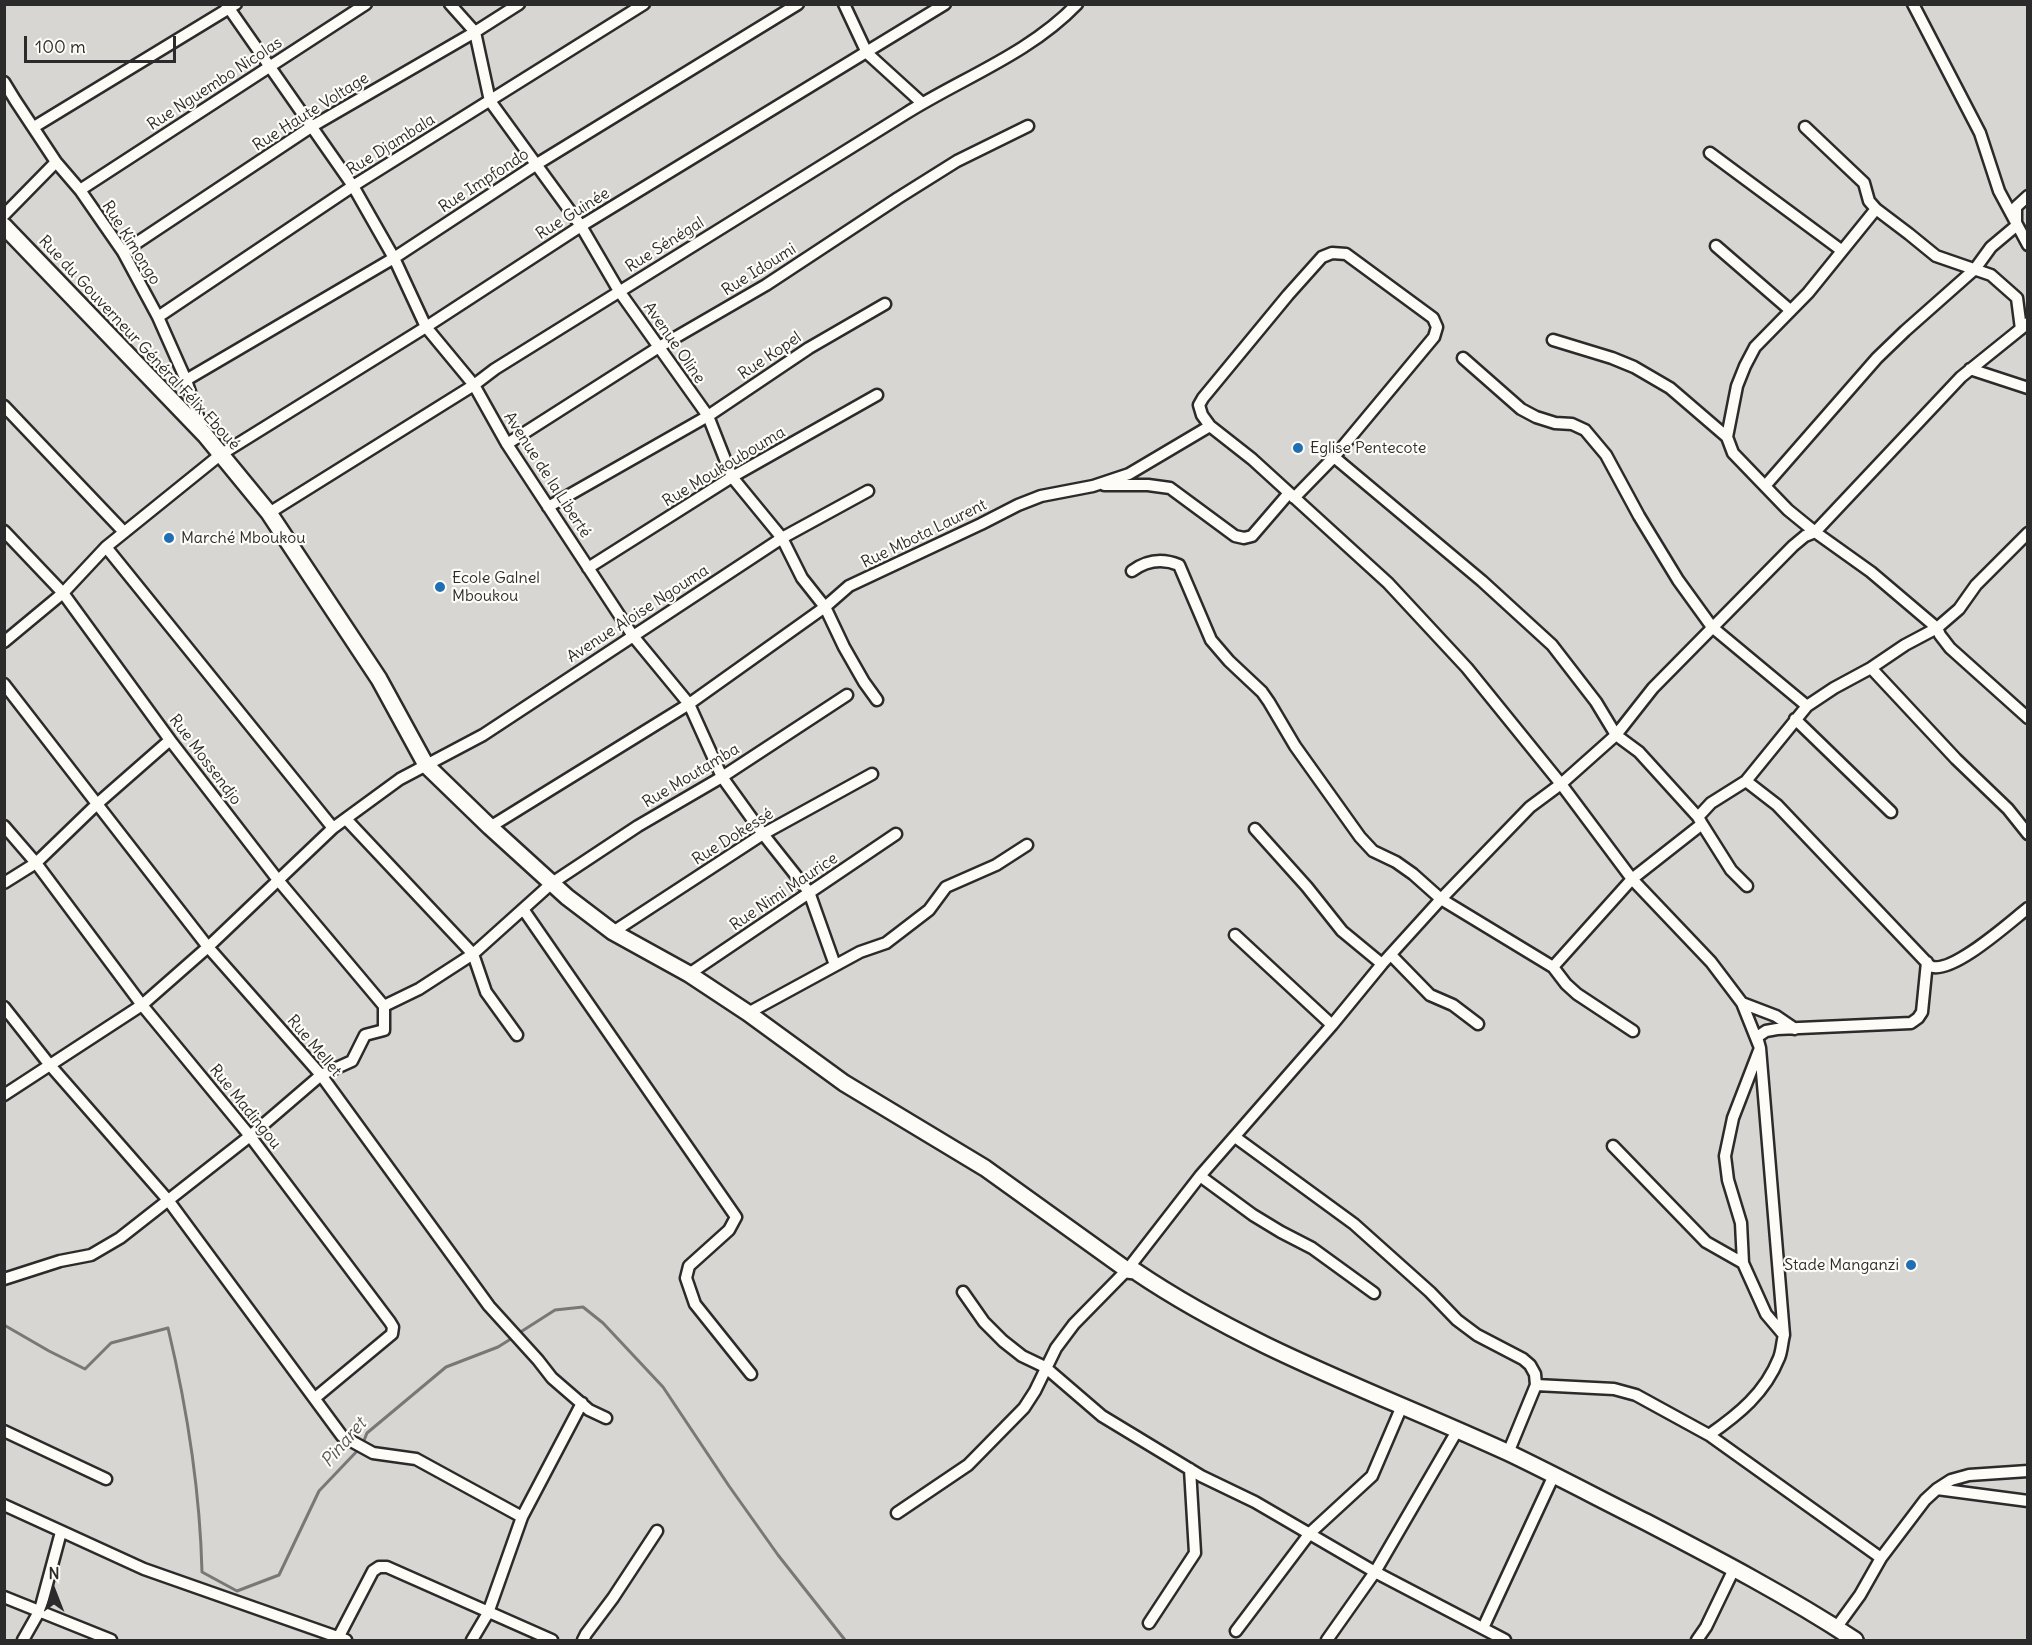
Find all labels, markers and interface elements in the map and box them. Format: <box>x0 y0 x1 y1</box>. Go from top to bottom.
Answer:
scale bar <box>27 24 178 62</box>
street label: Rue Nguembo Nicolas <box>144 33 286 135</box>
text: 100 m <box>35 35 86 58</box>
street label: Rue Haute Voltage <box>249 69 373 155</box>
street label: Rue Djambala <box>343 110 439 180</box>
street label: Rue Impfondo <box>435 145 533 217</box>
street label: Rue Guinée <box>533 184 613 244</box>
street label: Rue Kimongo <box>98 197 164 289</box>
street label: Rue Sénégal <box>622 213 708 277</box>
street label: Rue du Gouverneur Général Félix Eboué <box>34 232 244 454</box>
street label: Rue Idoumi <box>718 240 800 300</box>
street label: Avenue Oline <box>639 299 709 387</box>
street label: Rue Kopel <box>735 328 805 384</box>
street label: Avenue de la Liberté <box>499 409 595 541</box>
street label: Rue Moukoubouma <box>659 423 789 511</box>
place label: Eglise Pentecote <box>1310 438 1426 458</box>
marker: Eglise Pentecote <box>1291 441 1305 455</box>
street label: Rue Mbota Laurent <box>858 495 990 573</box>
place label: Marché Mboukou <box>181 528 306 548</box>
marker: Marché Mboukou <box>162 531 176 545</box>
street label: Avenue Aloise Ngouma <box>564 561 712 667</box>
place label: Ecole Galnel Mboukou <box>452 568 540 606</box>
marker: Ecole Galnel Mboukou <box>433 580 447 594</box>
street label: Rue Mossendjo <box>165 711 245 809</box>
street label: Rue Moutamba <box>639 740 743 812</box>
street label: Rue Dokessé <box>689 804 777 870</box>
street label: Rue Nimi Maurice <box>727 849 841 935</box>
street label: Rue Mellet <box>283 1011 345 1081</box>
street label: Rue Madingou <box>205 1061 285 1153</box>
place label: Stade Manganzi <box>1784 1255 1899 1275</box>
marker: Stade Manganzi <box>1904 1258 1918 1272</box>
water label: Pinaret <box>317 1414 371 1472</box>
north arrow <box>24 1561 84 1621</box>
text: N <box>48 1563 60 1583</box>

